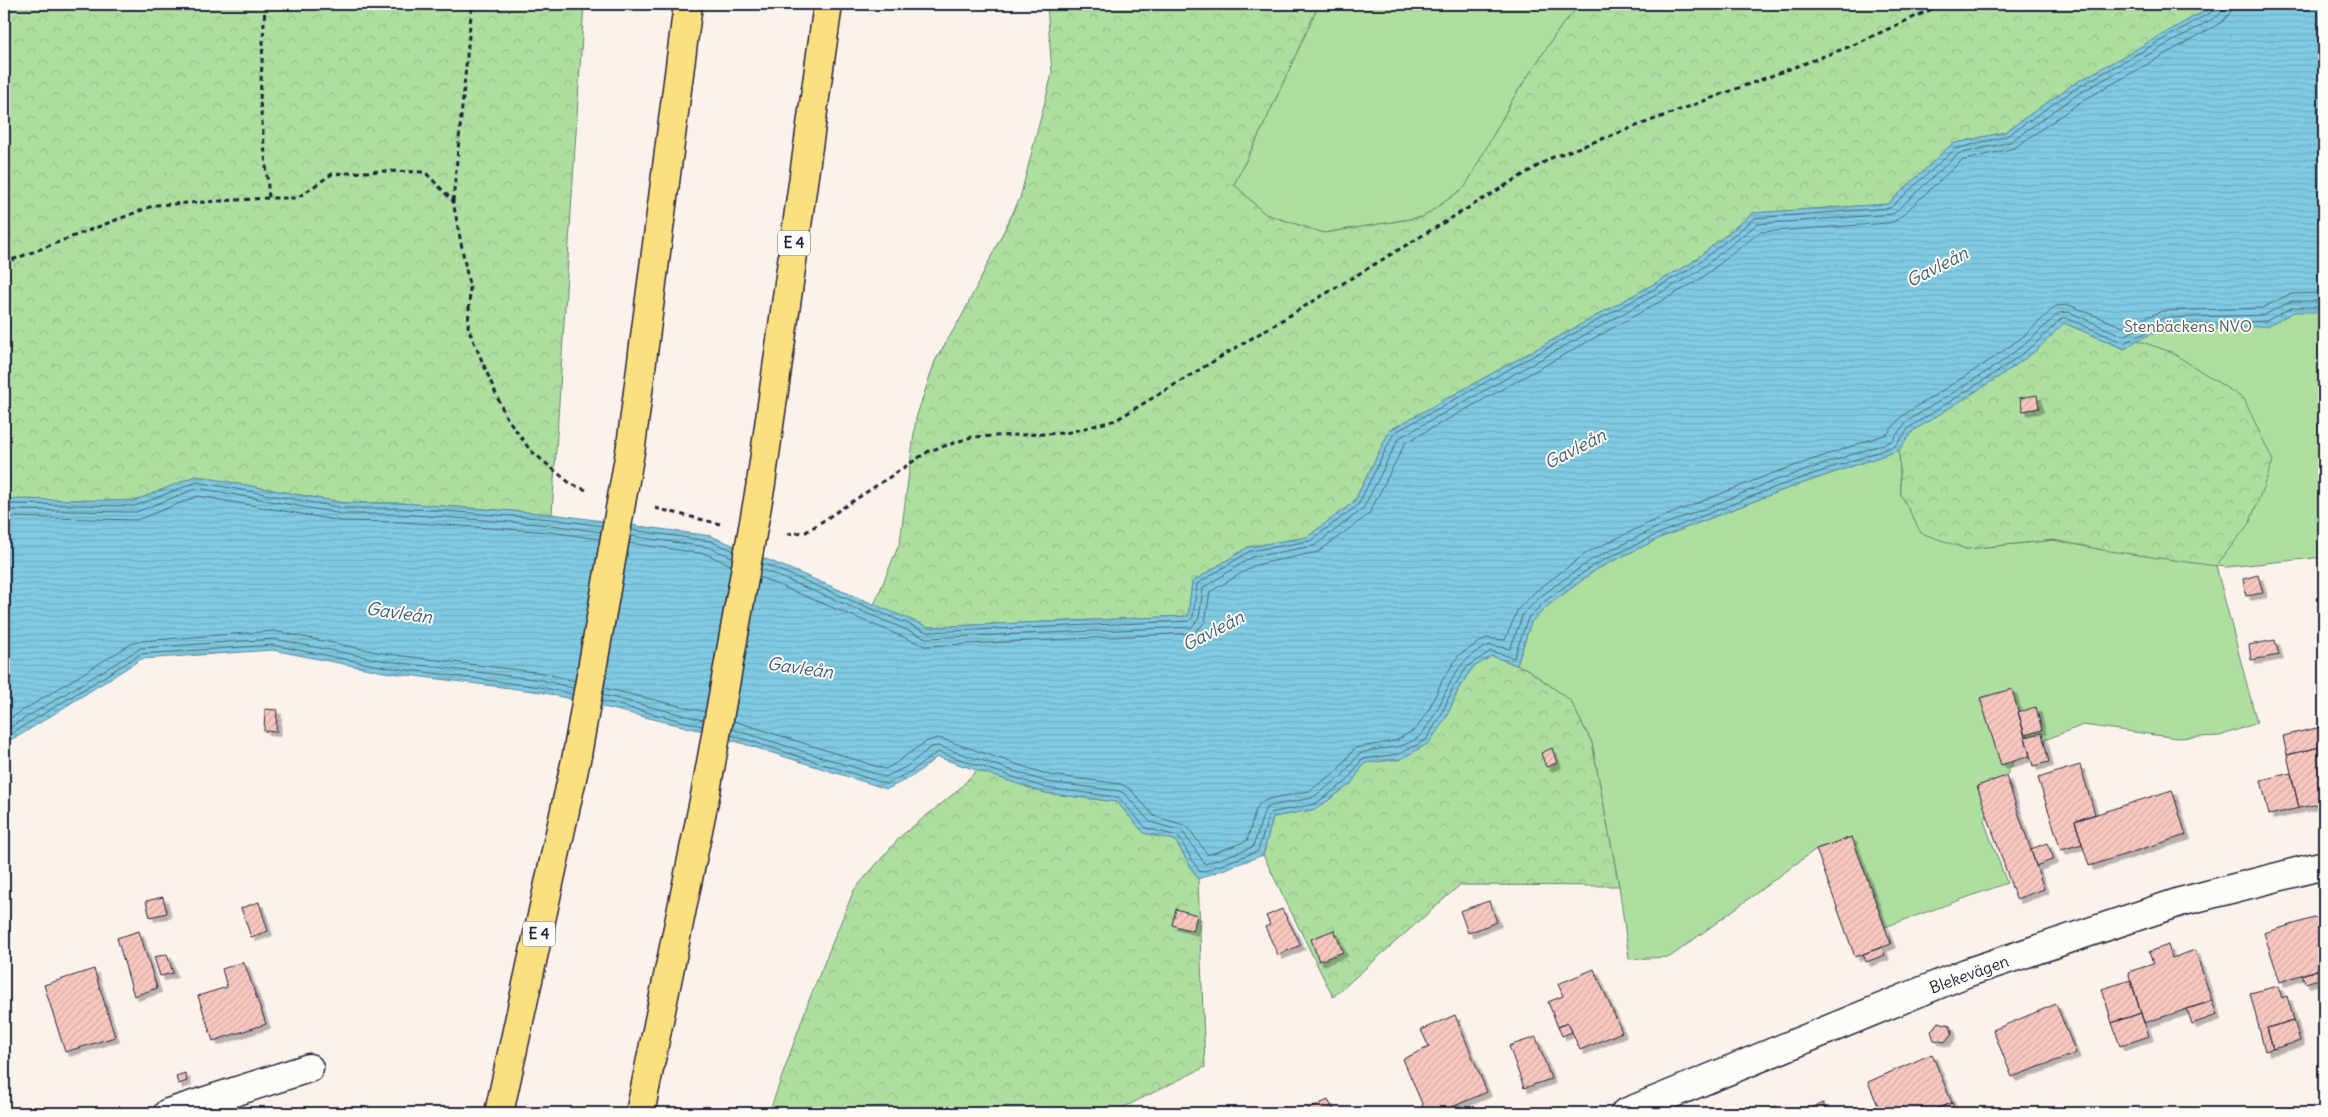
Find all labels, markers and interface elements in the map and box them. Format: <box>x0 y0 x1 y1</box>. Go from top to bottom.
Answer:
road number: E 4 <box>778 230 810 256</box>
water label: Gavleån <box>1902 241 1972 292</box>
park label: Stenbäckens NVO <box>2124 316 2252 336</box>
water label: Gavleån <box>1540 423 1610 474</box>
water label: Gavleån <box>365 596 434 629</box>
water label: Gavleån <box>1178 605 1248 656</box>
water label: Gavleån <box>766 651 835 684</box>
road number: E 4 <box>523 922 555 946</box>
street label: Blekevägen <box>1927 950 2011 998</box>

